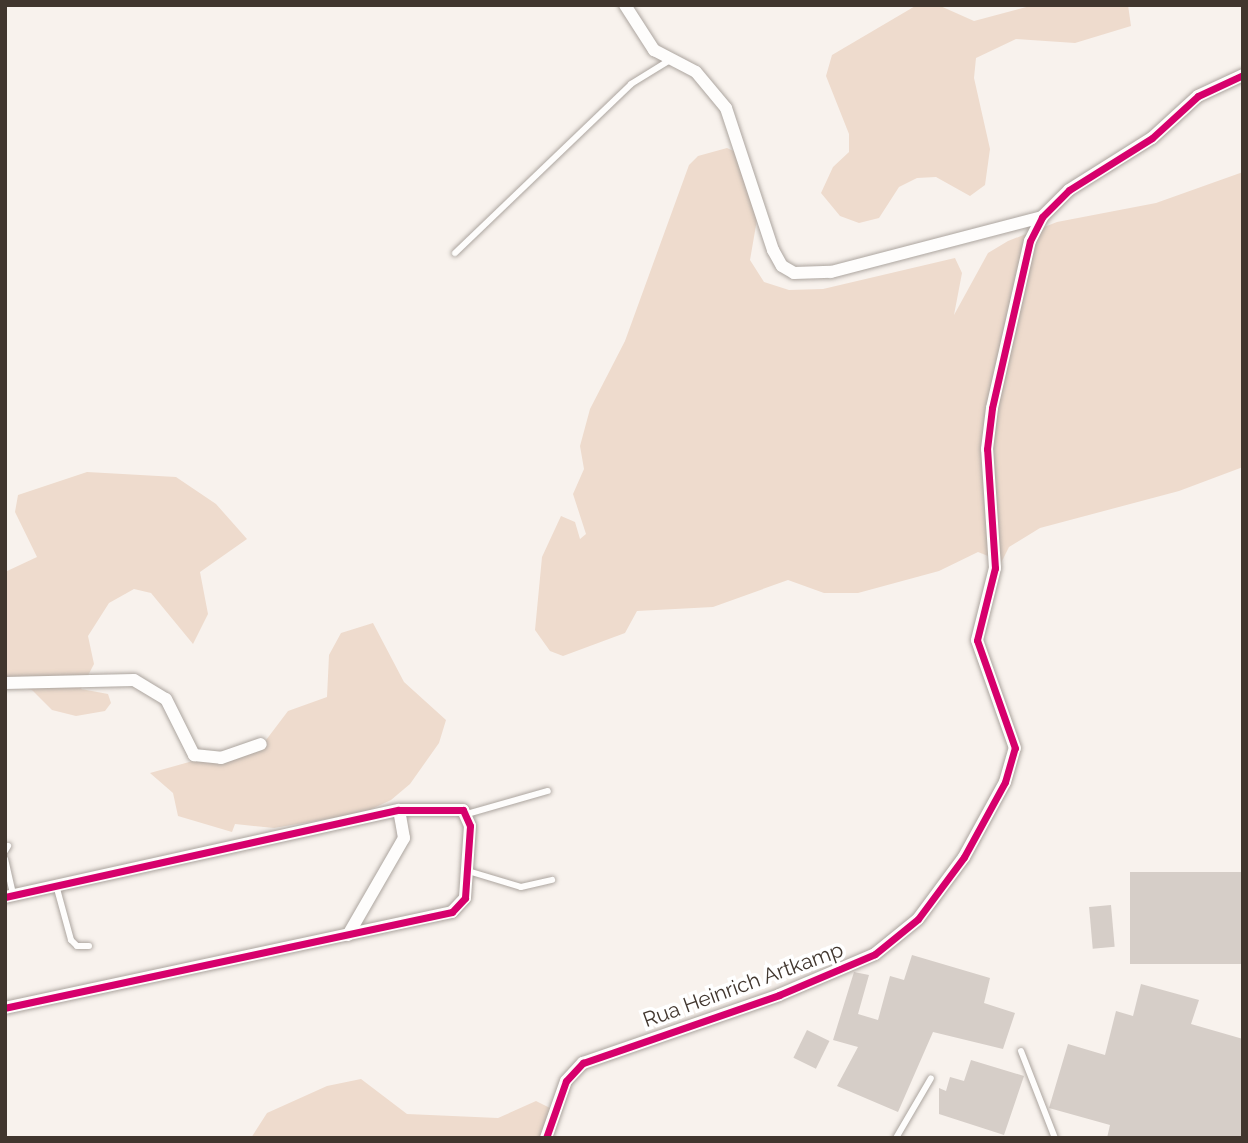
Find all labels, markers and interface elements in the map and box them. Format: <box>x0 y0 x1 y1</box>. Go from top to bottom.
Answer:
street label: Rua Heinrich Artkamp <box>639 937 847 1033</box>

